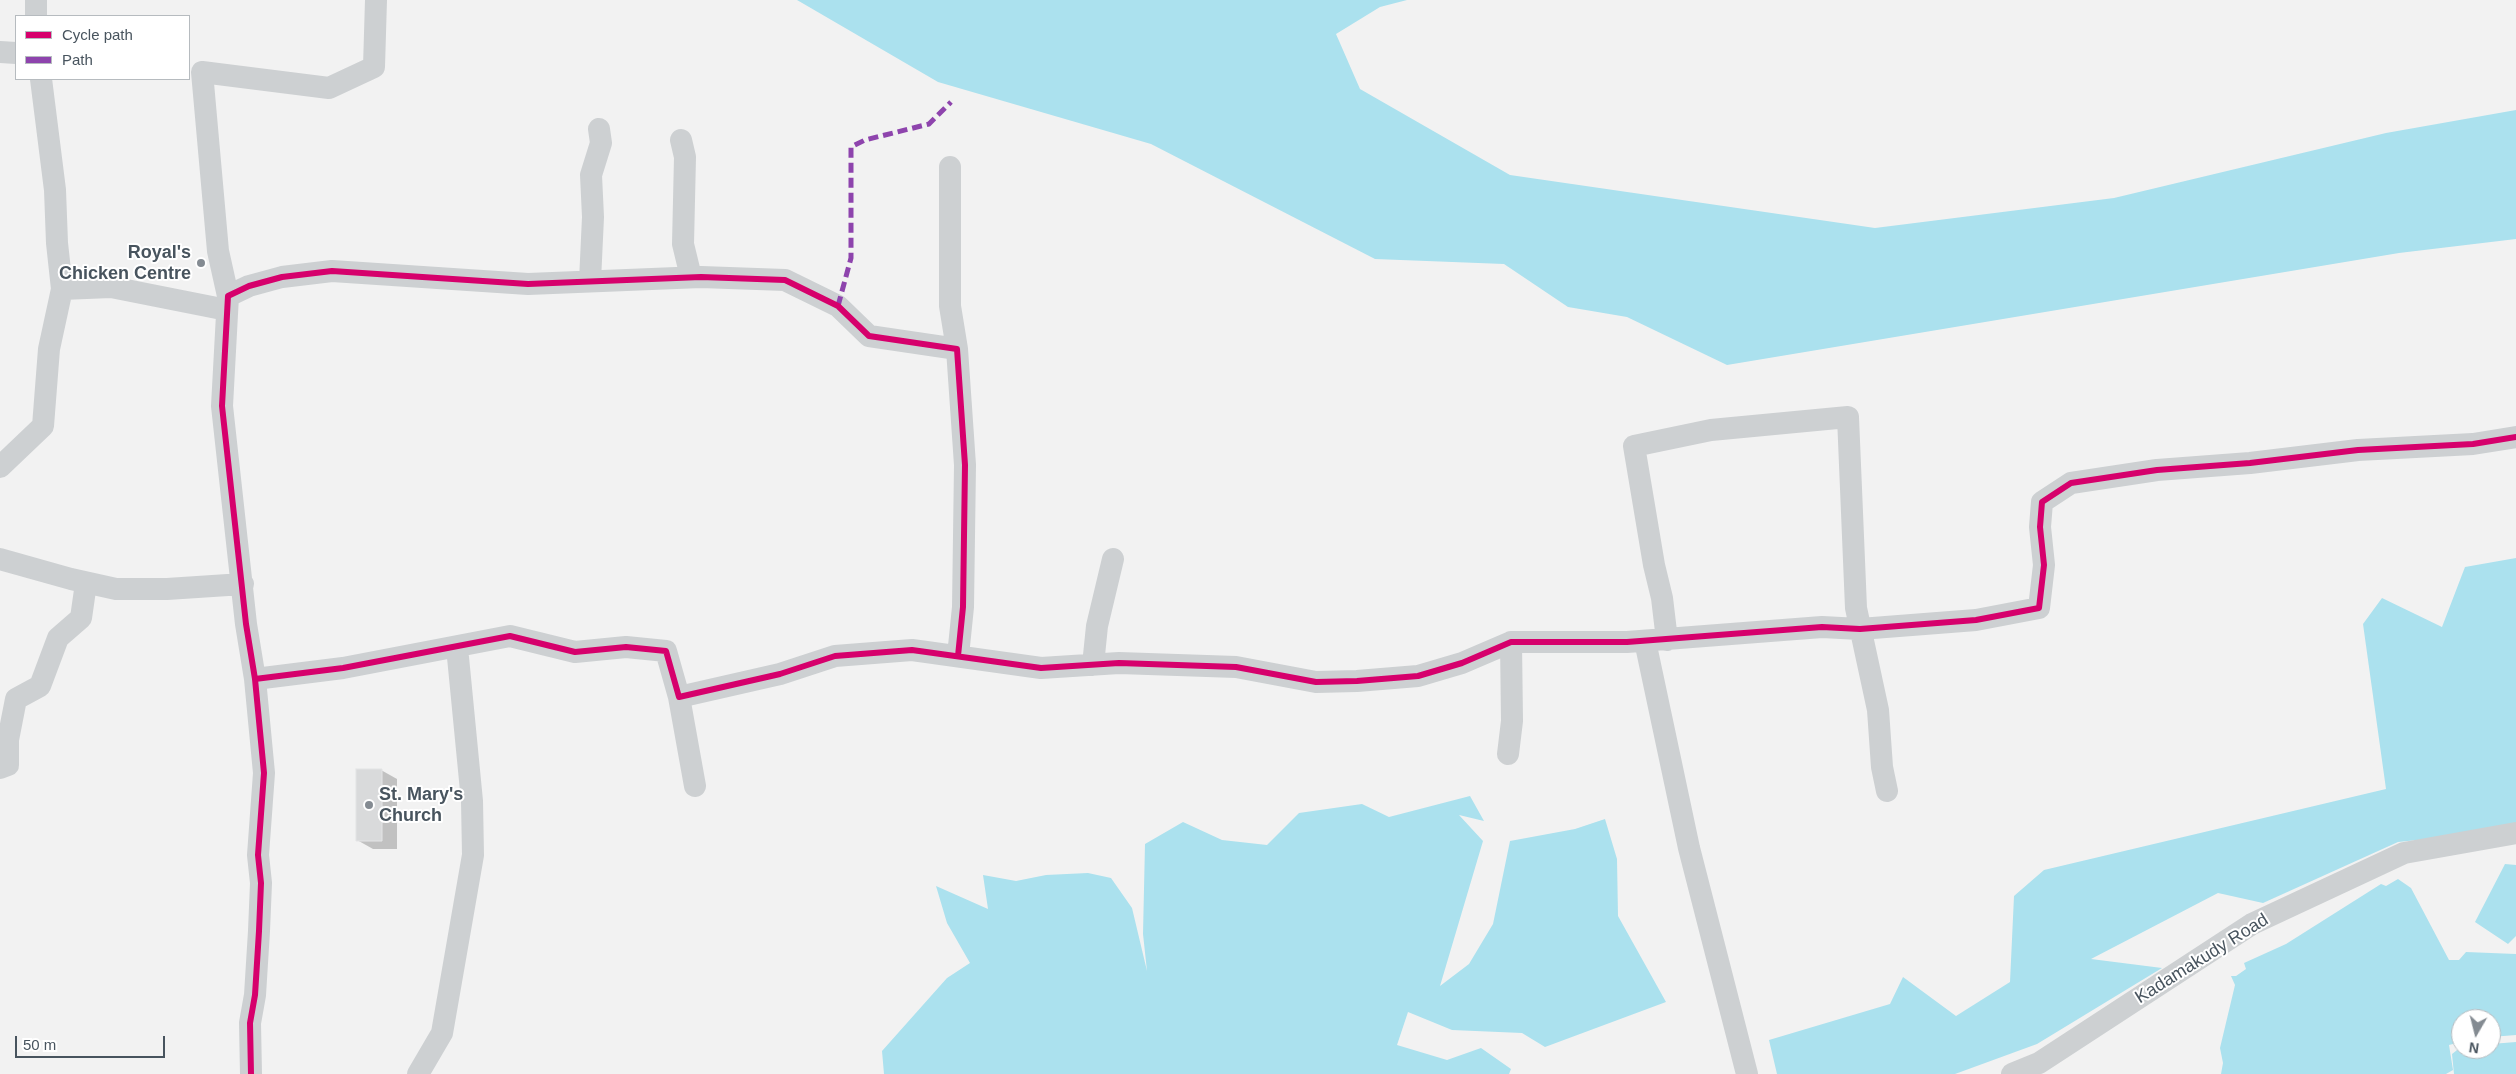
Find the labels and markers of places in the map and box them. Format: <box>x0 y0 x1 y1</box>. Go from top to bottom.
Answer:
place label: Royal's Chicken Centre <box>59 242 191 284</box>
marker: Royal's Chicken Centre <box>195 257 207 269</box>
place label: St. Mary's Church <box>379 784 463 826</box>
marker: St. Mary's Church <box>363 799 375 811</box>

